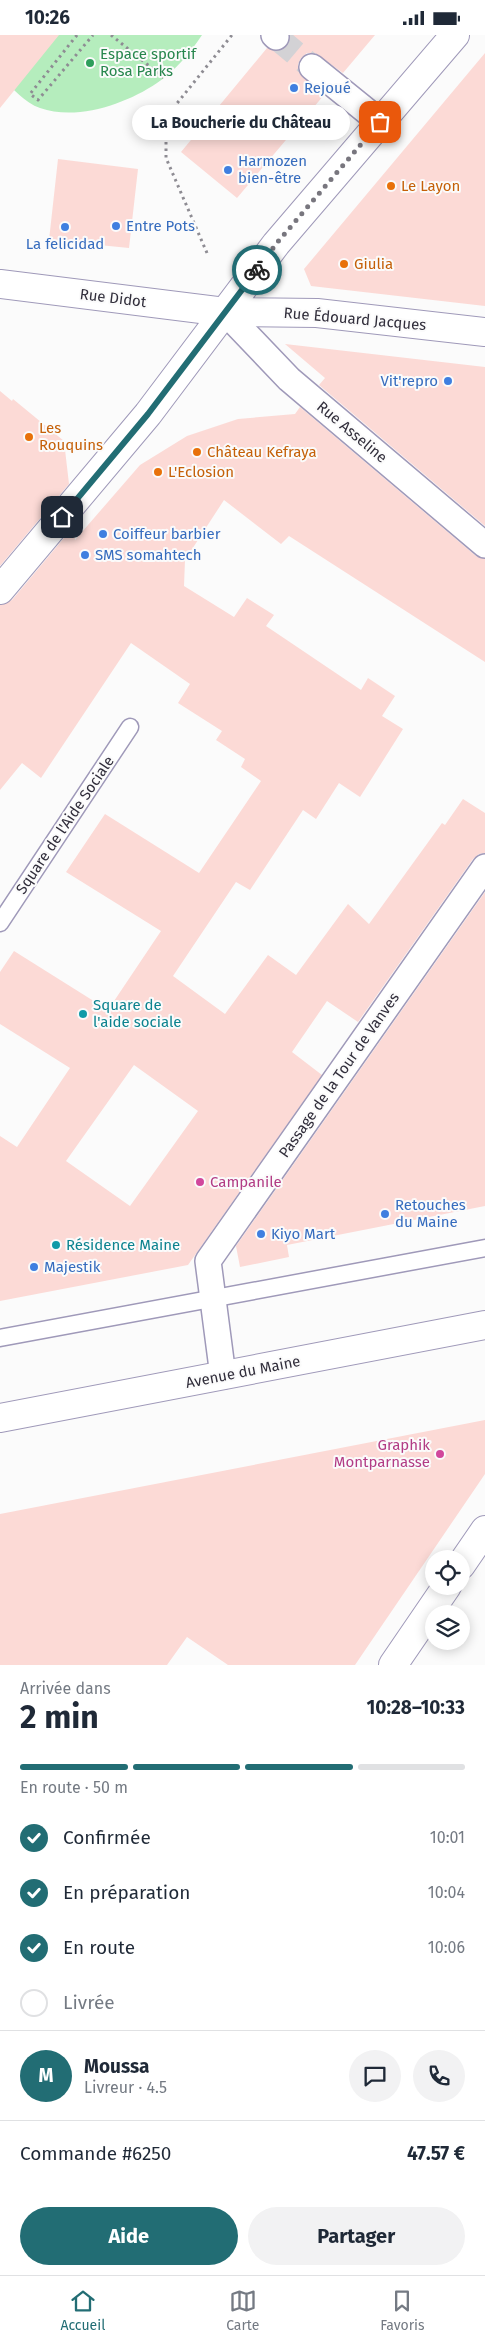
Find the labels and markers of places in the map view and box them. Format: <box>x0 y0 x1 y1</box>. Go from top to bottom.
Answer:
place label: Espace sportif Rosa Parks <box>100 45 197 80</box>
marker: Espace sportif Rosa Parks <box>84 57 96 69</box>
place label: Rejoué <box>304 79 351 97</box>
marker: Rejoué <box>288 82 300 94</box>
pin <box>359 101 401 143</box>
callout: La Boucherie du Château <box>132 105 350 139</box>
place label: Harmozen bien-être <box>238 152 307 187</box>
marker: Harmozen bien-être <box>222 164 234 176</box>
place label: Le Layon <box>401 177 460 195</box>
marker: Le Layon <box>385 180 397 192</box>
place label: Entre Pots <box>126 217 195 235</box>
marker: Entre Pots <box>110 220 122 232</box>
marker: La felicidad <box>59 221 71 233</box>
place label: La felicidad <box>26 235 104 253</box>
place label: Giulia <box>354 255 393 273</box>
marker: Giulia <box>338 258 350 270</box>
place label: Vit'repro <box>380 372 438 390</box>
marker: Vit'repro <box>442 375 454 387</box>
place label: Les Rouquins <box>39 419 103 454</box>
marker: Les Rouquins <box>23 431 35 443</box>
place label: Château Kefraya <box>207 443 317 461</box>
marker: Château Kefraya <box>191 446 203 458</box>
place label: L'Eclosion <box>168 463 234 481</box>
marker: L'Eclosion <box>152 466 164 478</box>
pin <box>41 496 83 538</box>
place label: Coiffeur barbier <box>113 525 221 543</box>
marker: Coiffeur barbier <box>97 528 109 540</box>
place label: SMS somahtech <box>95 546 202 564</box>
marker: SMS somahtech <box>79 549 91 561</box>
place label: Square de l'aide sociale <box>93 996 181 1031</box>
marker: Square de l'aide sociale <box>77 1008 89 1020</box>
place label: Campanile <box>210 1173 282 1191</box>
marker: Campanile <box>194 1176 206 1188</box>
place label: Retouches du Maine <box>395 1196 466 1231</box>
marker: Retouches du Maine <box>379 1208 391 1220</box>
place label: Kiyo Mart <box>271 1225 336 1243</box>
marker: Kiyo Mart <box>255 1228 267 1240</box>
place label: Résidence Maine <box>66 1236 180 1254</box>
marker: Résidence Maine <box>50 1239 62 1251</box>
place label: Majestik <box>44 1258 101 1276</box>
marker: Majestik <box>28 1261 40 1273</box>
place label: Graphik Montparnasse <box>334 1436 430 1471</box>
marker: Graphik Montparnasse <box>434 1448 446 1460</box>

